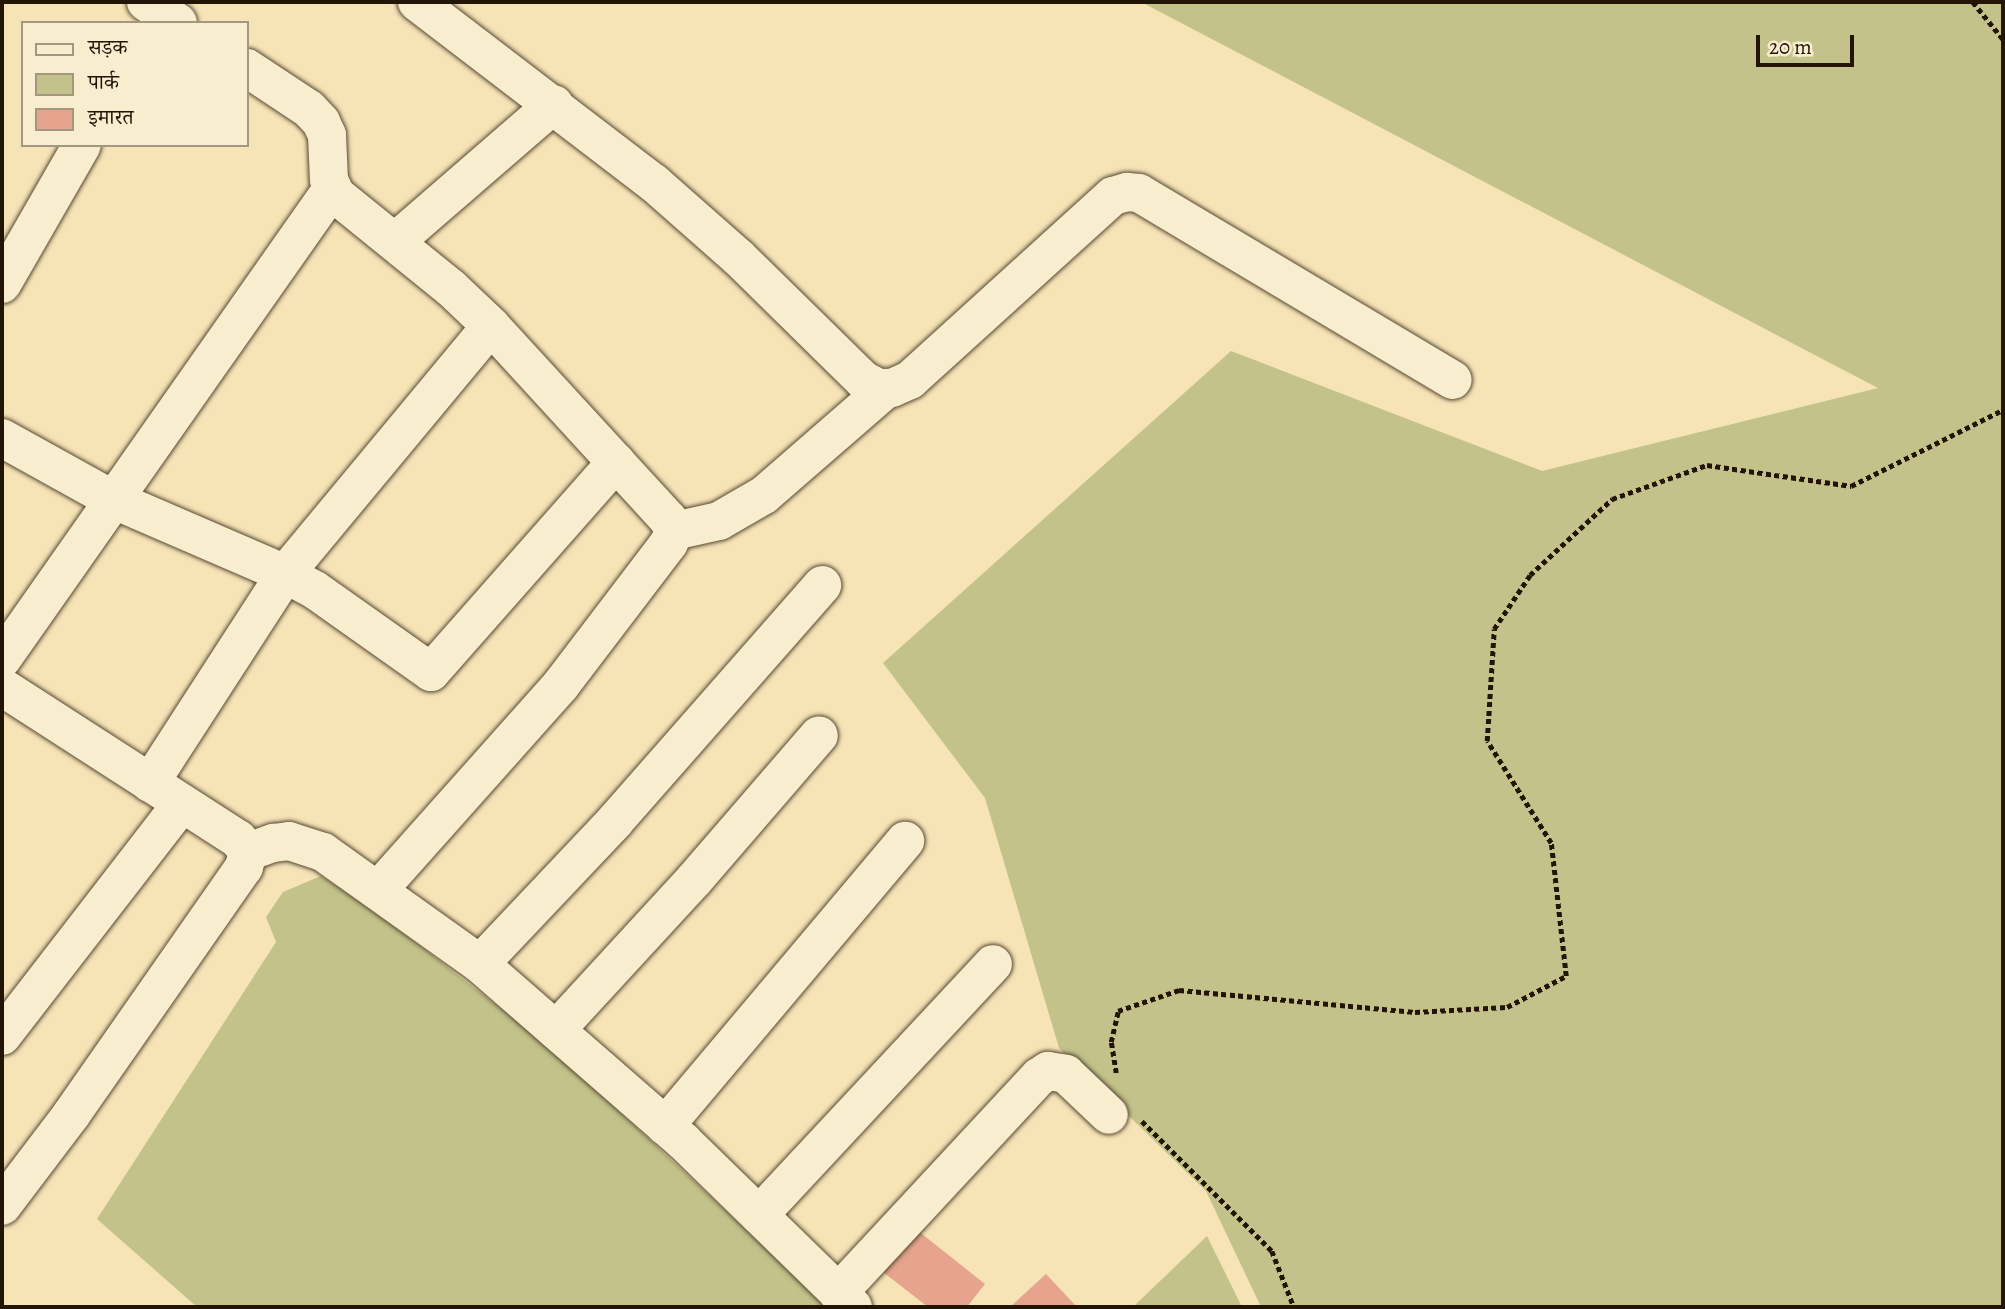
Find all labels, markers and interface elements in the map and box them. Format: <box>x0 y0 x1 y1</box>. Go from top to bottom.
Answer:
legend <box>21 21 248 147</box>
scale bar <box>1760 21 1858 65</box>
text: सड़क <box>88 33 127 61</box>
text: 20 m <box>1769 33 1812 61</box>
text: पार्क <box>88 68 119 96</box>
text: इमारत <box>88 103 134 131</box>

